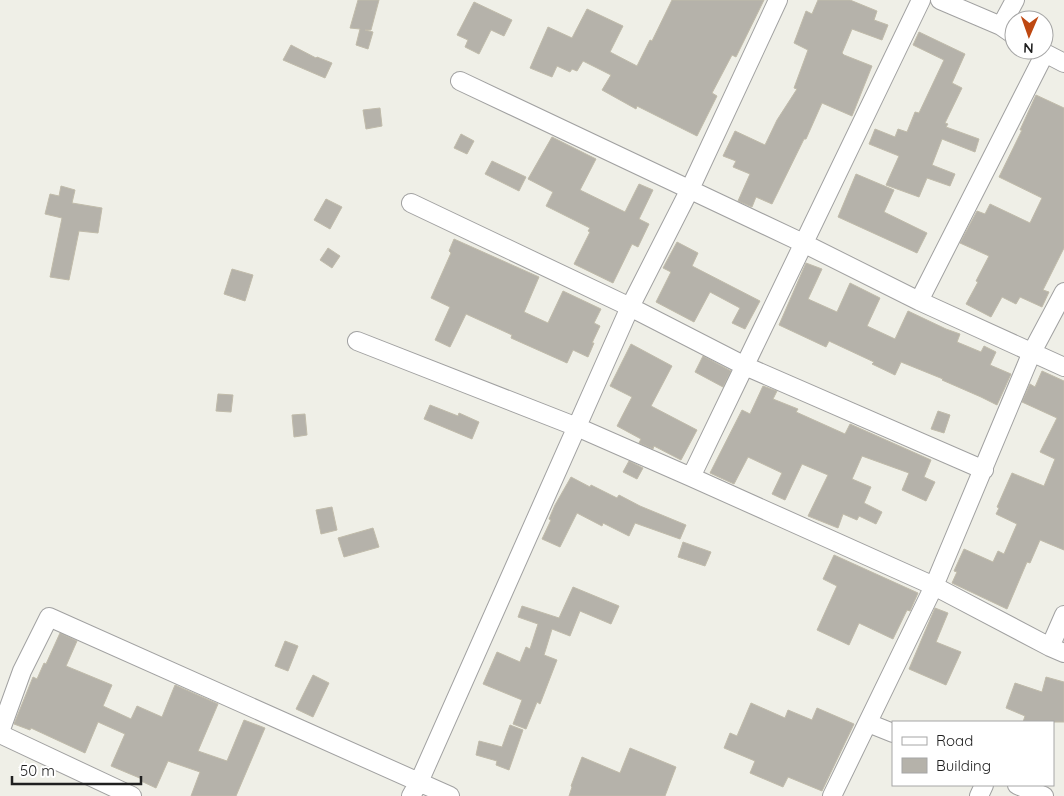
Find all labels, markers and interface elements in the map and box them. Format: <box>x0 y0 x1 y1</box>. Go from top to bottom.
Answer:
north arrow <box>1004 10 1054 60</box>
text: N <box>1023 39 1034 57</box>
legend <box>892 721 1054 786</box>
text: Road <box>936 731 973 750</box>
scale bar <box>12 754 141 786</box>
text: Building <box>936 756 991 775</box>
text: 50 m <box>20 761 55 780</box>

